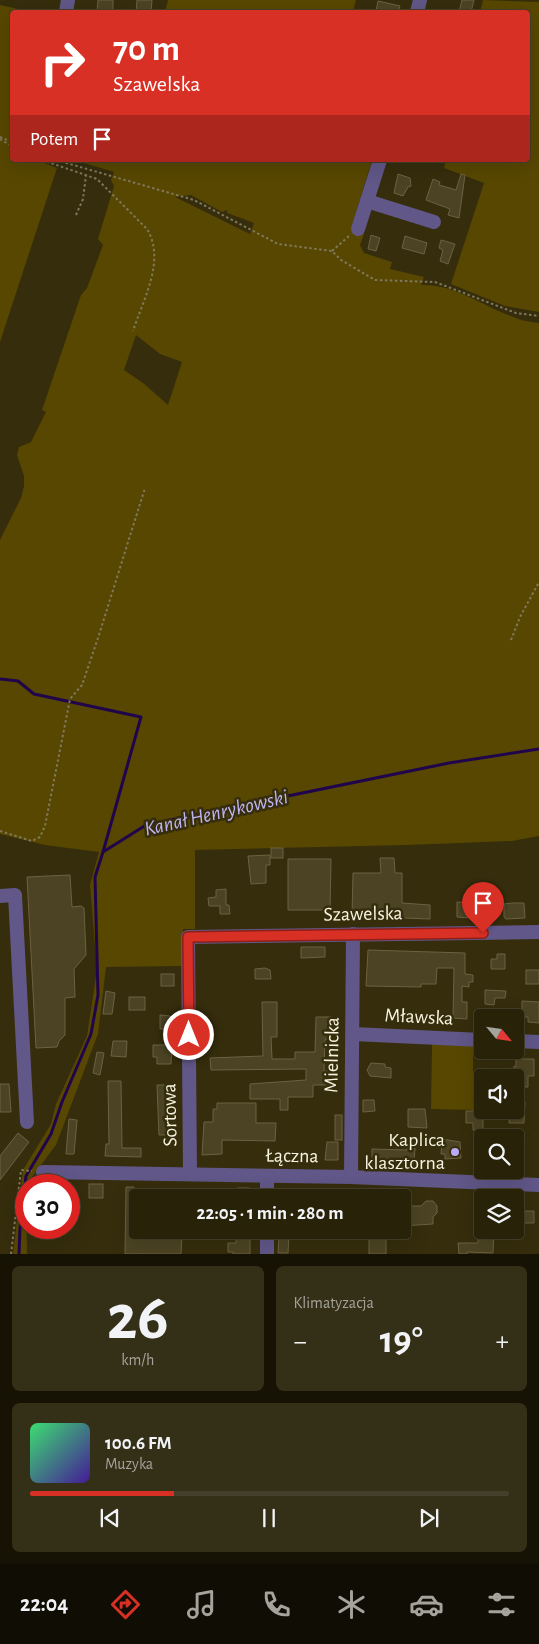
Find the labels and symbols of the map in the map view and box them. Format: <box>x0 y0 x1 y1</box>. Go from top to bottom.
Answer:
water label: Kanał Henrykowski <box>142 786 290 840</box>
pin <box>462 882 504 933</box>
street label: Szawelska <box>323 903 403 925</box>
street label: Mławska <box>384 1005 454 1029</box>
position arrow <box>162 1008 214 1060</box>
north arrow <box>474 1009 524 1059</box>
street label: Mielnicka <box>321 1017 343 1093</box>
street label: Sortowa <box>159 1083 181 1147</box>
place label: Kaplica klasztorna <box>364 1130 445 1173</box>
street label: Łączna <box>265 1146 319 1166</box>
marker: Kaplica klasztorna <box>449 1146 461 1158</box>
speed limit sign: 30 <box>15 1174 80 1239</box>

